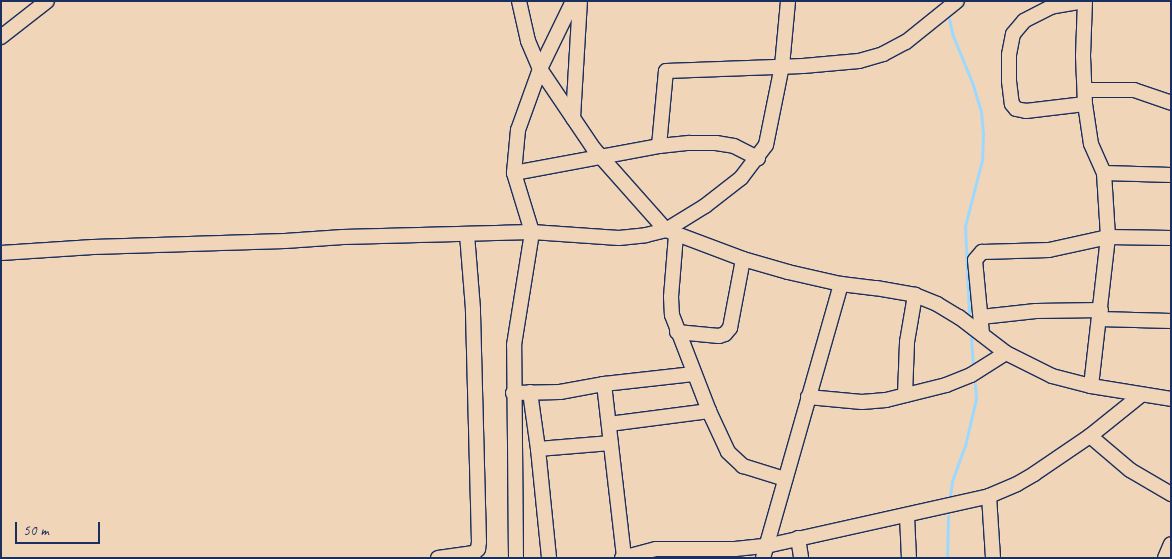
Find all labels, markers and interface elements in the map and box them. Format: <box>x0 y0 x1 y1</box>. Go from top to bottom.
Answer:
scale bar <box>18 512 102 544</box>
text: 50 m <box>23 521 49 540</box>

